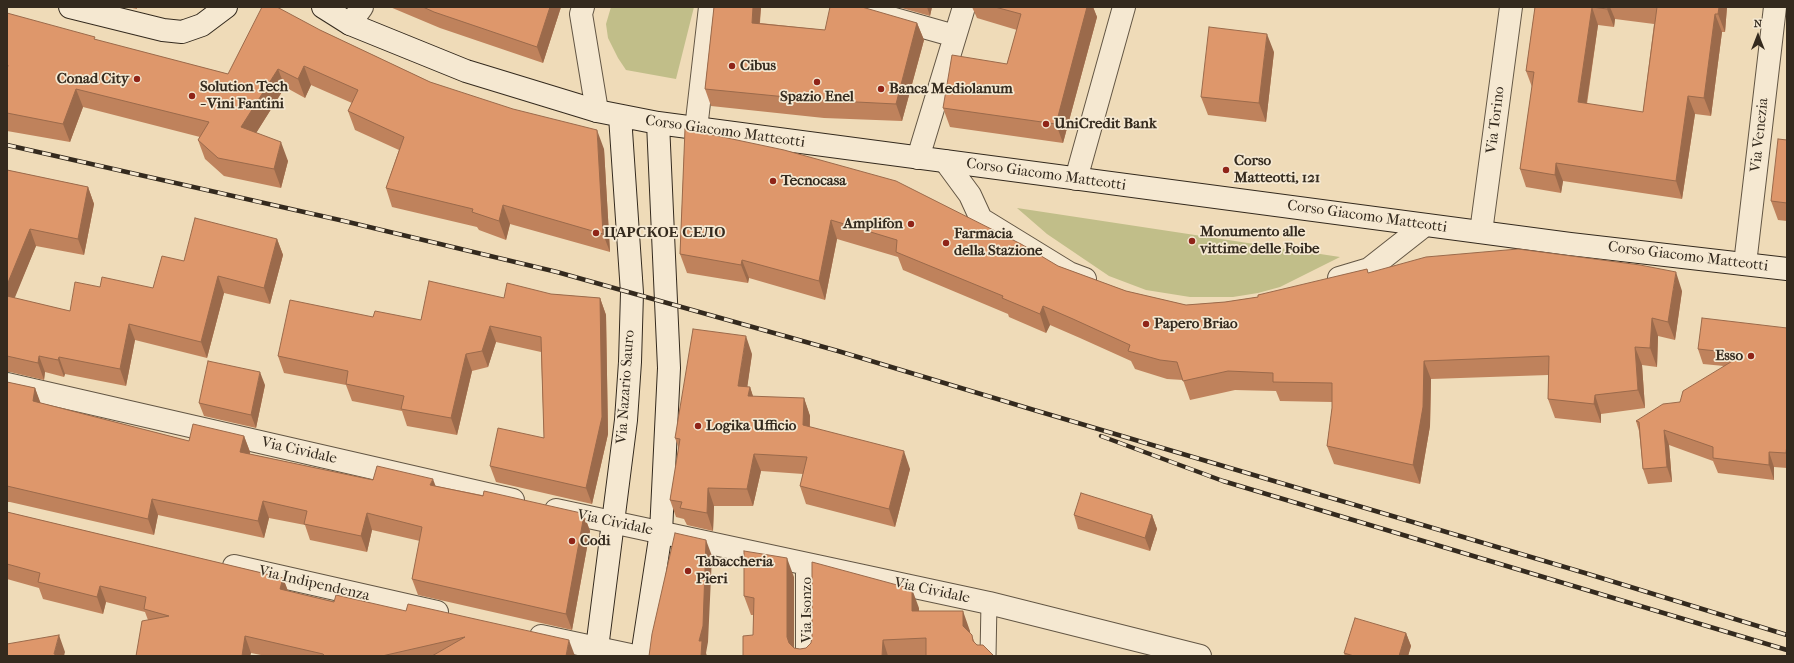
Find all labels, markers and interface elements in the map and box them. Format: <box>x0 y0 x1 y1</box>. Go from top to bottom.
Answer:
north arrow <box>1738 16 1778 56</box>
text: N <box>1754 17 1762 30</box>
place label: Cibus <box>740 57 776 75</box>
marker: Cibus <box>727 61 737 71</box>
place label: Conad City <box>57 70 129 88</box>
marker: Conad City <box>132 74 142 84</box>
marker: Spazio Enel <box>812 77 822 87</box>
place label: Solution Tech - Vini Fantini <box>200 78 288 113</box>
place label: Banca Mediolanum <box>889 80 1013 98</box>
marker: Banca Mediolanum <box>876 84 886 94</box>
street label: Via Torino <box>1483 85 1509 155</box>
place label: Spazio Enel <box>780 88 854 106</box>
marker: Solution Tech - Vini Fantini <box>187 91 197 101</box>
street label: Via Venezia <box>1747 97 1773 173</box>
street label: Corso Giacomo Matteotti <box>644 112 806 152</box>
place label: UniCredit Bank <box>1054 115 1157 133</box>
marker: UniCredit Bank <box>1041 119 1051 129</box>
place label: Corso Matteotti, 121 <box>1234 152 1320 187</box>
street label: Corso Giacomo Matteotti <box>965 155 1127 195</box>
marker: Corso Matteotti, 121 <box>1221 165 1231 175</box>
place label: Tecnocasa <box>781 172 846 190</box>
marker: Tecnocasa <box>768 176 778 186</box>
street label: Corso Giacomo Matteotti <box>1286 197 1448 237</box>
place label: Amplifon <box>843 215 903 233</box>
marker: Amplifon <box>906 219 916 229</box>
place label: Monumento alle vittime delle Foibe <box>1200 223 1319 258</box>
place label: ЦАРСКОЕ СЕЛО <box>604 224 726 242</box>
place label: Farmacia della Stazione <box>954 225 1043 260</box>
marker: ЦАРСКОЕ СЕЛО <box>591 228 601 238</box>
marker: Monumento alle vittime delle Foibe <box>1187 236 1197 246</box>
marker: Farmacia della Stazione <box>941 238 951 248</box>
street label: Corso Giacomo Matteotti <box>1607 238 1769 276</box>
place label: Papero Briao <box>1154 315 1238 333</box>
marker: Papero Briao <box>1141 319 1151 329</box>
street label: Via Nazario Sauro <box>613 329 639 445</box>
place label: Esso <box>1715 347 1743 365</box>
marker: Esso <box>1746 351 1756 361</box>
place label: Logika Ufficio <box>706 417 796 435</box>
marker: Logika Ufficio <box>693 421 703 431</box>
street label: Via Cividale <box>260 434 338 468</box>
street label: Via Cividale <box>576 506 654 540</box>
place label: Codi <box>580 532 610 550</box>
marker: Codi <box>567 536 577 546</box>
place label: Tabaccheria Pieri <box>696 553 773 588</box>
street label: Via Indipendenza <box>257 562 371 606</box>
marker: Tabaccheria Pieri <box>683 566 693 576</box>
street label: Via Cividale <box>893 574 971 608</box>
street label: Via Isonzo <box>798 577 816 643</box>

